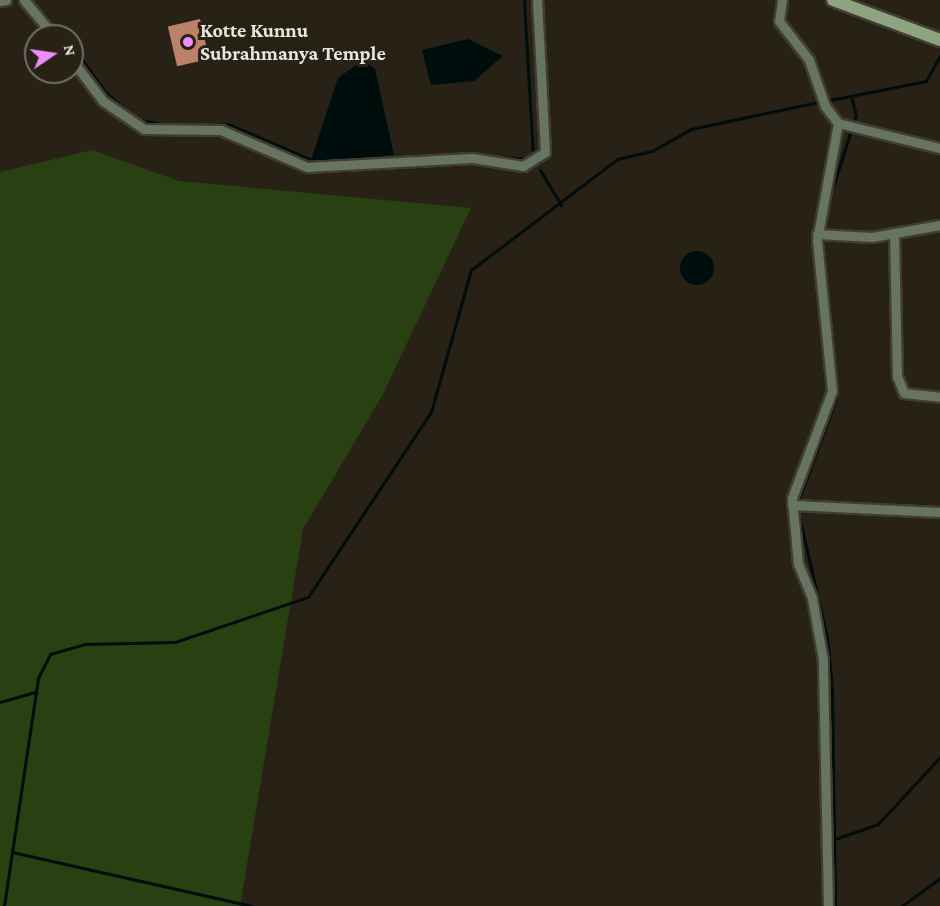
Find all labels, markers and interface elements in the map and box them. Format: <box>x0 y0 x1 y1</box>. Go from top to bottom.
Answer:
place label: Kotte Kunnu Subrahmanya Temple <box>200 19 386 66</box>
north arrow <box>24 24 84 84</box>
marker: Kotte Kunnu Subrahmanya Temple <box>181 35 195 49</box>
text: N <box>61 43 80 58</box>

